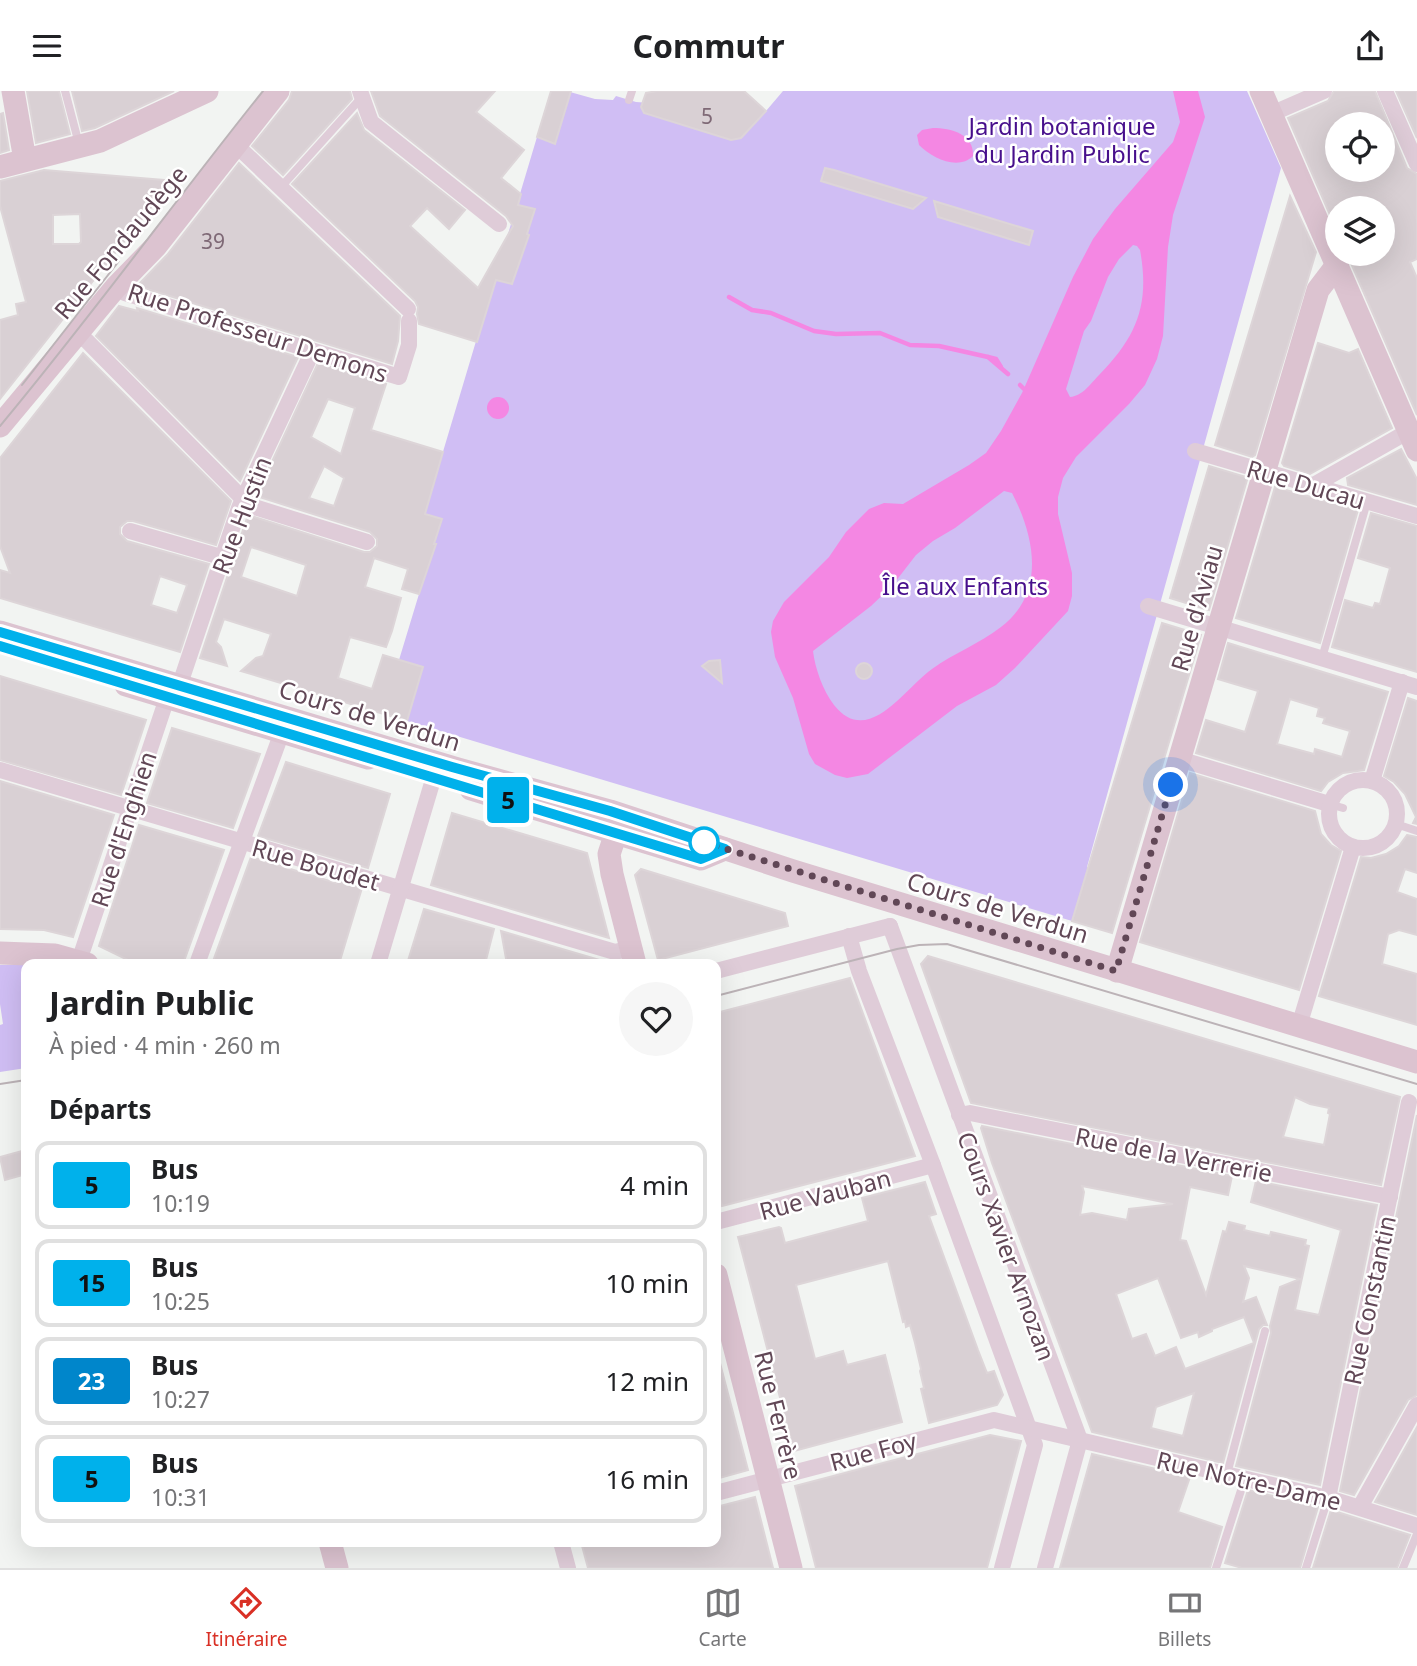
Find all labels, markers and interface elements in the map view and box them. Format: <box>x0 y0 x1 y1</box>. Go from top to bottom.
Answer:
text: Commutr <box>633 24 784 67</box>
icon: menu <box>28 27 66 65</box>
icon: share <box>1351 27 1389 65</box>
house number: 5 <box>701 102 713 130</box>
park label: Jardin botanique du Jardin Public <box>966 109 1156 170</box>
map controls <box>1325 112 1395 266</box>
button: locate <box>1325 112 1395 182</box>
street label: Rue Fondaudège <box>46 158 194 326</box>
button: layers <box>1325 196 1395 266</box>
house number: 39 <box>201 227 225 255</box>
street label: Rue Professeur Demons <box>124 274 392 390</box>
street label: Rue Ducau <box>1243 451 1369 517</box>
street label: Rue Hustin <box>203 452 279 578</box>
street label: Rue d'Aviau <box>1162 541 1230 675</box>
park label: Île aux Enfants <box>882 569 1048 602</box>
street label: Cours de Verdun <box>275 672 465 758</box>
street label: Rue d'Enghien <box>82 747 164 911</box>
your location <box>1153 767 1188 802</box>
line badge: 5 <box>485 777 531 823</box>
text: 5 <box>501 783 515 816</box>
unlabelled marker <box>689 827 719 857</box>
street label: Rue Boudet <box>248 830 384 898</box>
street label: Cours de Verdun <box>903 864 1093 950</box>
text: Jardin Public <box>49 980 254 1025</box>
button: heart <box>619 982 693 1056</box>
text: À pied · 4 min · 260 m <box>49 1029 281 1061</box>
text: Départs <box>49 1091 152 1127</box>
street label: Rue de la Verrerie <box>1073 1119 1275 1189</box>
street label: Cours Xavier Arnozan <box>950 1127 1064 1365</box>
text: Bus <box>151 1151 198 1187</box>
street label: Rue Vauban <box>756 1161 894 1227</box>
text: 4 min <box>620 1167 689 1203</box>
text: 5 <box>85 1168 98 1201</box>
text: 10:19 <box>151 1187 210 1219</box>
street label: Rue Constantin <box>1335 1212 1403 1388</box>
text: Bus <box>151 1249 198 1285</box>
text: 10 min <box>605 1265 689 1301</box>
text: 15 <box>78 1266 105 1299</box>
text: 10:25 <box>151 1285 210 1317</box>
text: Bus <box>151 1347 198 1383</box>
street label: Rue Ferrère <box>747 1347 811 1483</box>
text: 12 min <box>605 1363 689 1399</box>
text: 23 <box>78 1364 105 1397</box>
text: 10:27 <box>151 1383 210 1415</box>
street label: Rue Foy <box>826 1423 921 1478</box>
street label: Rue Notre-Dame <box>1153 1443 1345 1517</box>
text: Bus <box>151 1445 198 1481</box>
text: 16 min <box>605 1461 689 1497</box>
text: 5 <box>85 1462 98 1495</box>
text: 10:31 <box>151 1481 210 1513</box>
tab: Itinéraire <box>206 1584 287 1652</box>
tab: Carte <box>699 1584 747 1652</box>
tab: Billets <box>1158 1584 1211 1652</box>

